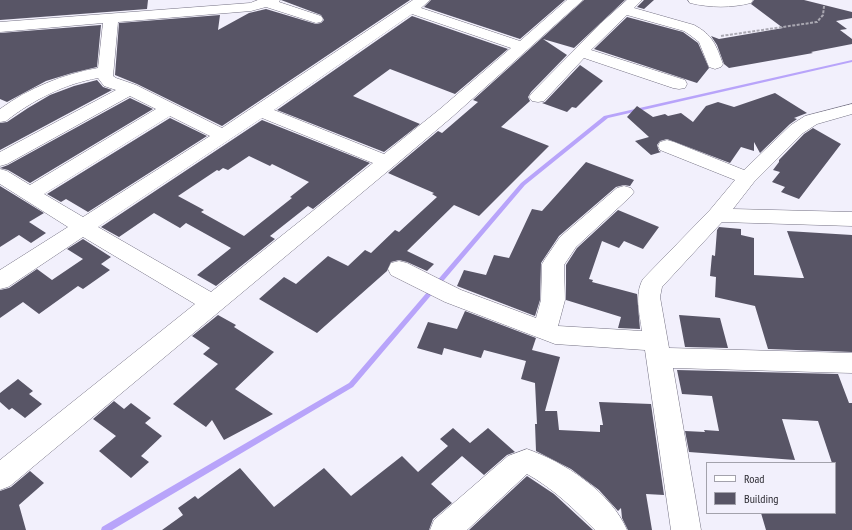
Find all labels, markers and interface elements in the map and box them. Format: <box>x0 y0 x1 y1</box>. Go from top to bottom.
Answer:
legend <box>706 462 836 514</box>
text: Road <box>744 471 764 486</box>
text: Building <box>744 491 779 506</box>

